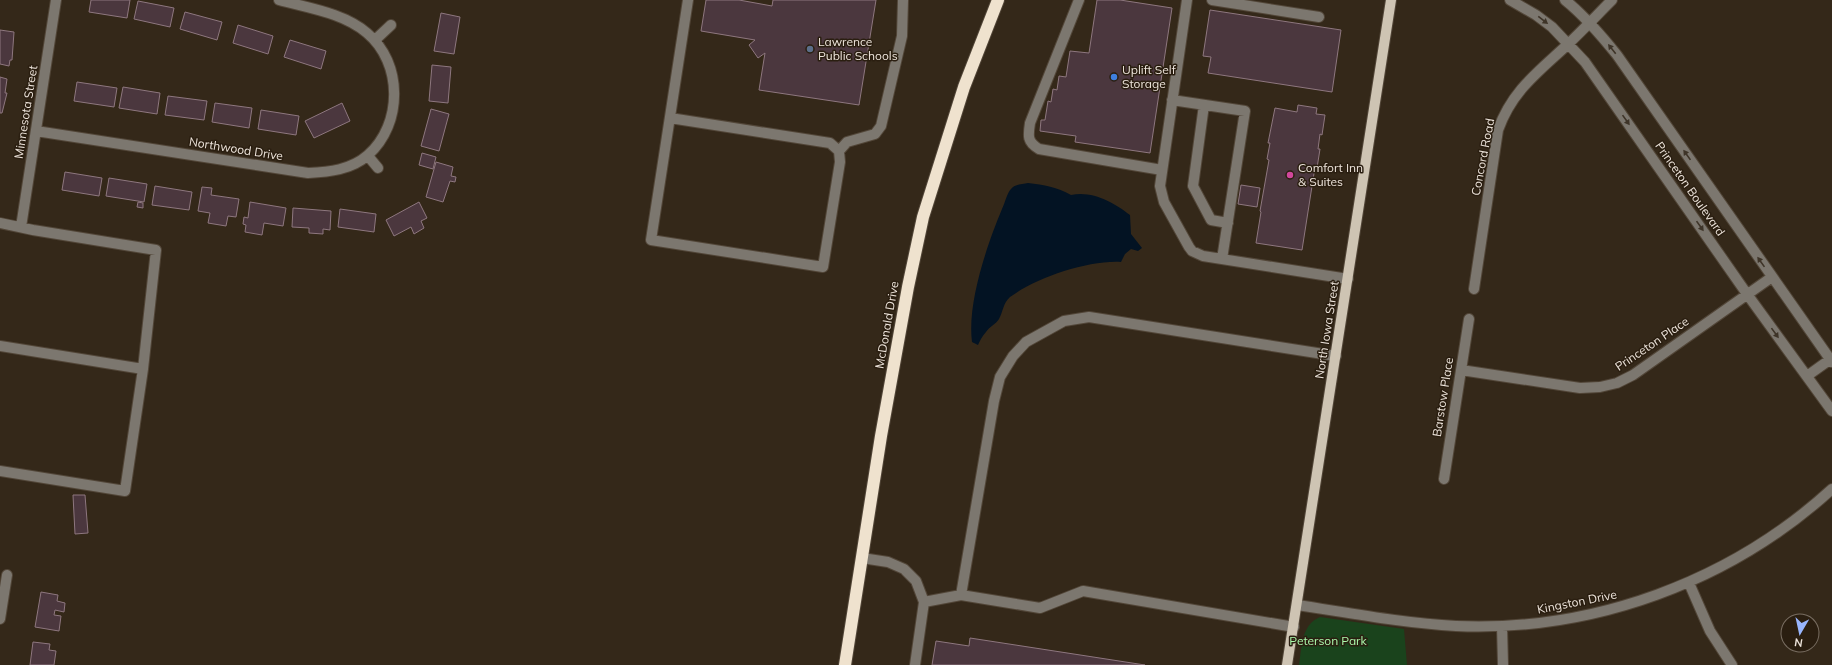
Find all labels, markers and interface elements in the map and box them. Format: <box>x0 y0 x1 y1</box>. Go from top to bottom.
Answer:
one-way arrow <box>1538 16 1549 25</box>
place label: Lawrence Public Schools <box>818 34 898 63</box>
one-way arrow <box>1608 43 1616 54</box>
marker: Lawrence Public Schools <box>805 44 815 54</box>
place label: Uplift Self Storage <box>1122 62 1177 91</box>
street label: Minnesota Street <box>11 64 40 160</box>
marker: Uplift Self Storage <box>1109 72 1119 82</box>
one-way arrow <box>1622 115 1630 125</box>
street label: Concord Road <box>1468 117 1497 197</box>
street label: Northwood Drive <box>188 134 284 163</box>
street label: Princeton Boulevard <box>1652 139 1729 239</box>
one-way arrow <box>1683 150 1691 160</box>
place label: Comfort Inn & Suites <box>1298 160 1363 189</box>
marker: Comfort Inn & Suites <box>1285 170 1295 180</box>
one-way arrow <box>1696 221 1704 232</box>
one-way arrow <box>1757 256 1765 267</box>
street label: McDonald Drive <box>871 280 902 370</box>
street label: North Iowa Street <box>1311 280 1342 380</box>
street label: Princeton Place <box>1612 313 1691 374</box>
one-way arrow <box>1771 327 1779 338</box>
street label: Barstow Place <box>1429 356 1456 438</box>
street label: Kingston Drive <box>1536 586 1618 617</box>
north arrow <box>1780 613 1820 653</box>
park label: Peterson Park <box>1289 633 1367 648</box>
text: N <box>1793 635 1804 650</box>

